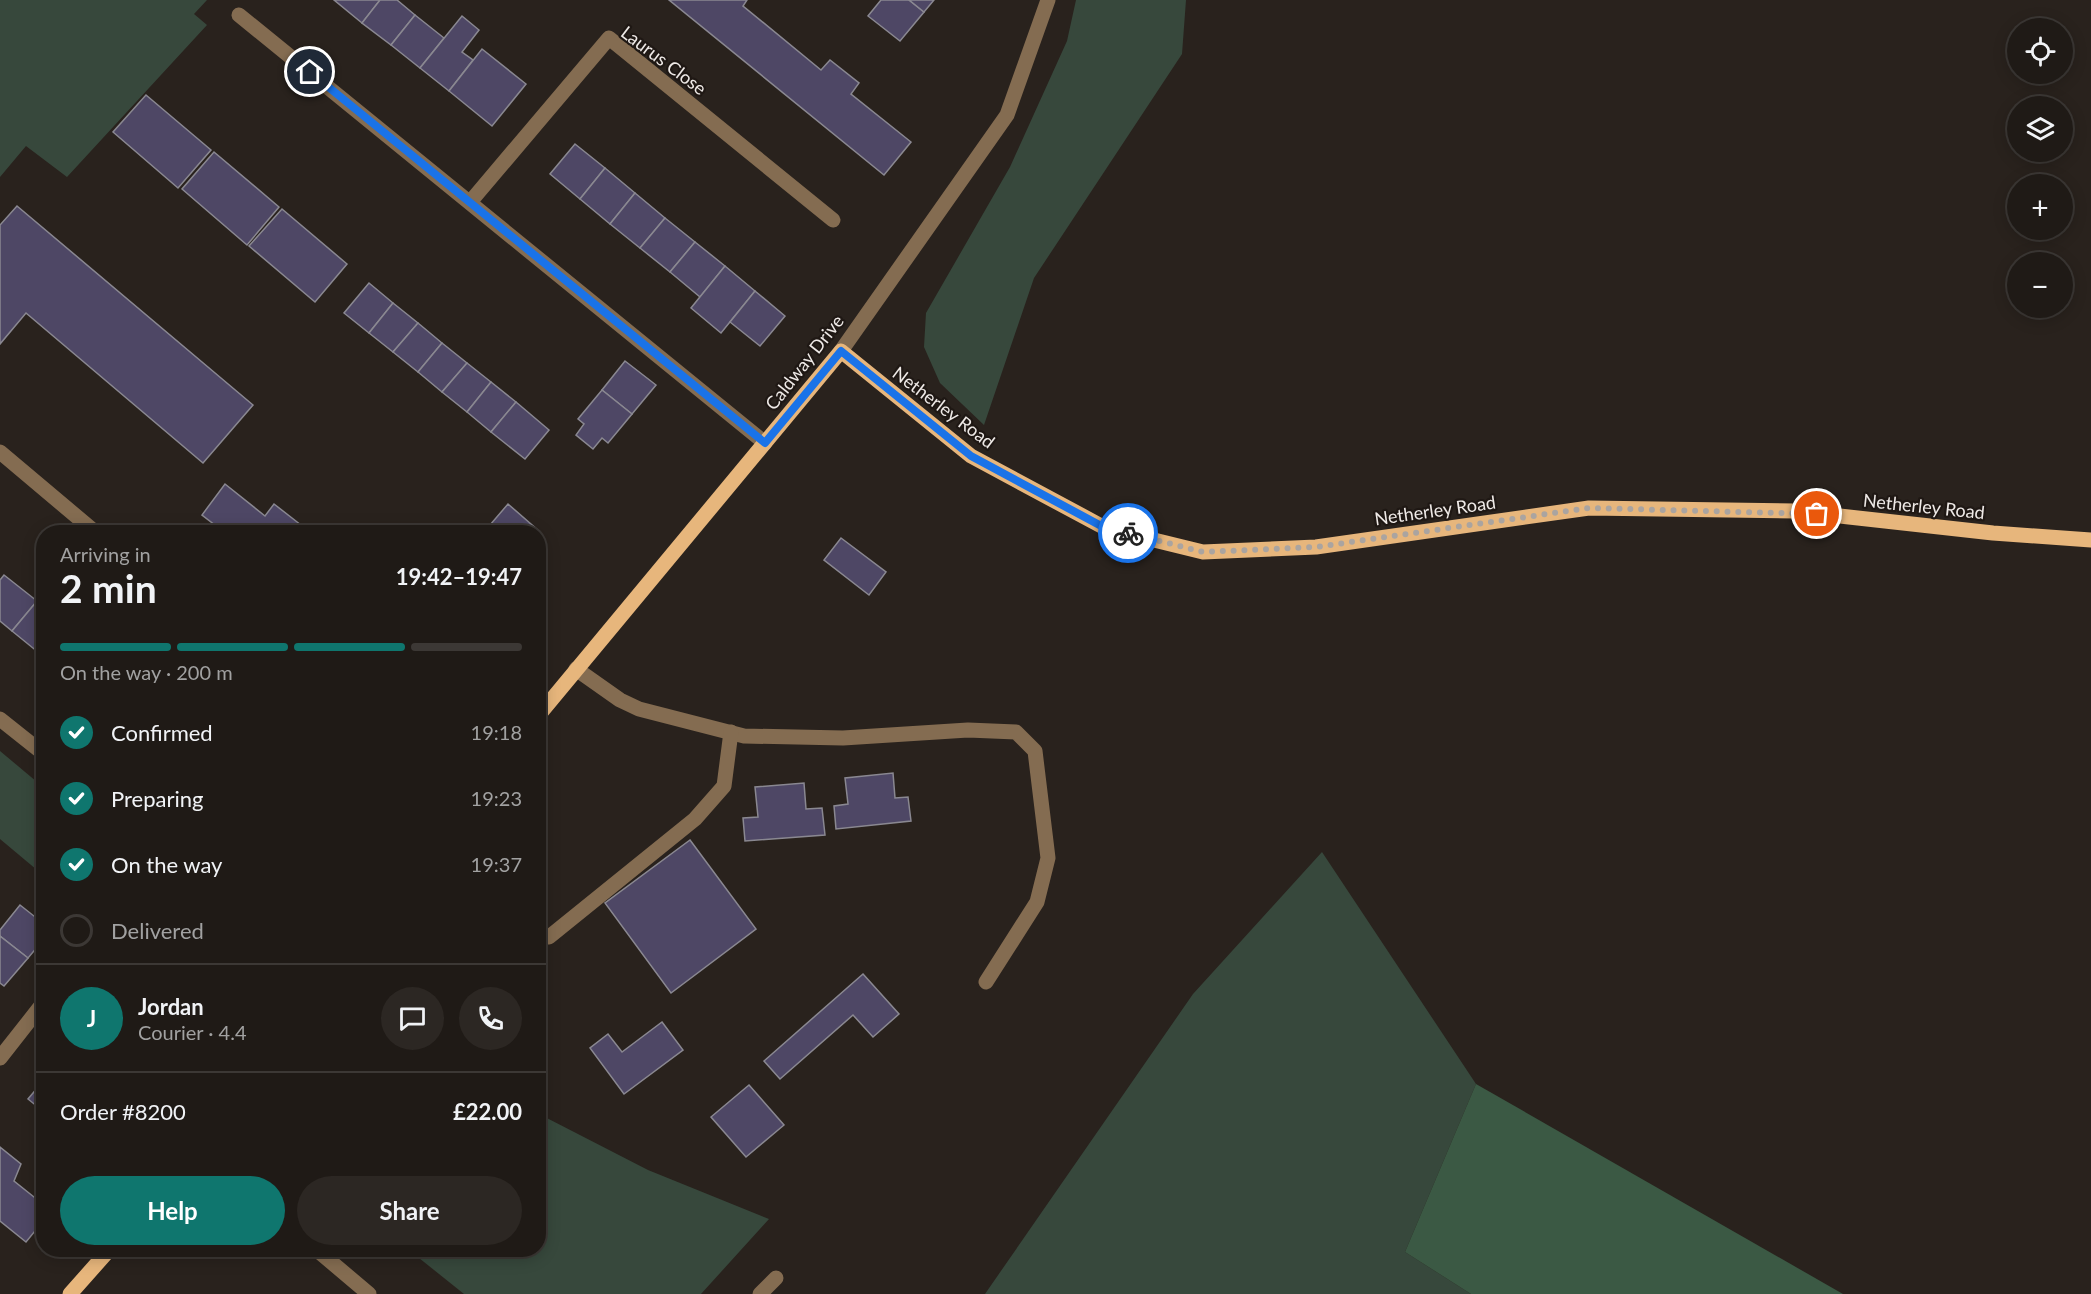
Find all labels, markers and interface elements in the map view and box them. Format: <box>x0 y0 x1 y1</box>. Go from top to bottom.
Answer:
map controls <box>2007 18 2073 318</box>
button: locate <box>2007 18 2073 84</box>
street label: Laurus Close <box>617 21 711 99</box>
pin <box>284 46 335 97</box>
icon: home <box>293 55 326 88</box>
button: layers <box>2007 96 2073 162</box>
button: + <box>2007 174 2073 240</box>
button: − <box>2007 252 2073 318</box>
street label: Caldway Drive <box>760 310 848 414</box>
street label: Netherley Road <box>889 361 999 453</box>
pin <box>1791 488 1842 539</box>
street label: Netherley Road <box>1862 489 1986 523</box>
street label: Netherley Road <box>1373 491 1497 529</box>
icon: bag <box>1800 497 1833 530</box>
courier <box>1098 503 1158 563</box>
icon: bike <box>1112 517 1145 550</box>
text: Arriving in <box>60 542 151 566</box>
text: 19:42–19:47 <box>396 563 522 590</box>
text: 2 min <box>60 565 157 611</box>
text: On the way · 200 m <box>60 660 233 684</box>
icon: check <box>60 716 93 749</box>
text: Confirmed <box>111 719 213 746</box>
text: 19:18 <box>471 720 522 744</box>
icon: check <box>60 782 93 815</box>
text: Preparing <box>111 785 203 812</box>
text: 19:23 <box>471 786 522 810</box>
icon: check <box>60 848 93 881</box>
text: On the way <box>111 851 222 878</box>
text: 19:37 <box>471 852 522 876</box>
text: Delivered <box>111 917 204 944</box>
button: chat <box>381 987 444 1050</box>
button: phone <box>459 987 522 1050</box>
text: Jordan <box>138 993 204 1020</box>
text: J <box>87 1005 96 1032</box>
text: Courier · 4.4 <box>138 1020 247 1044</box>
text: Order #8200 <box>60 1098 186 1125</box>
text: £22.00 <box>453 1098 522 1125</box>
button: Help <box>60 1176 285 1245</box>
button: Share <box>297 1176 522 1245</box>

